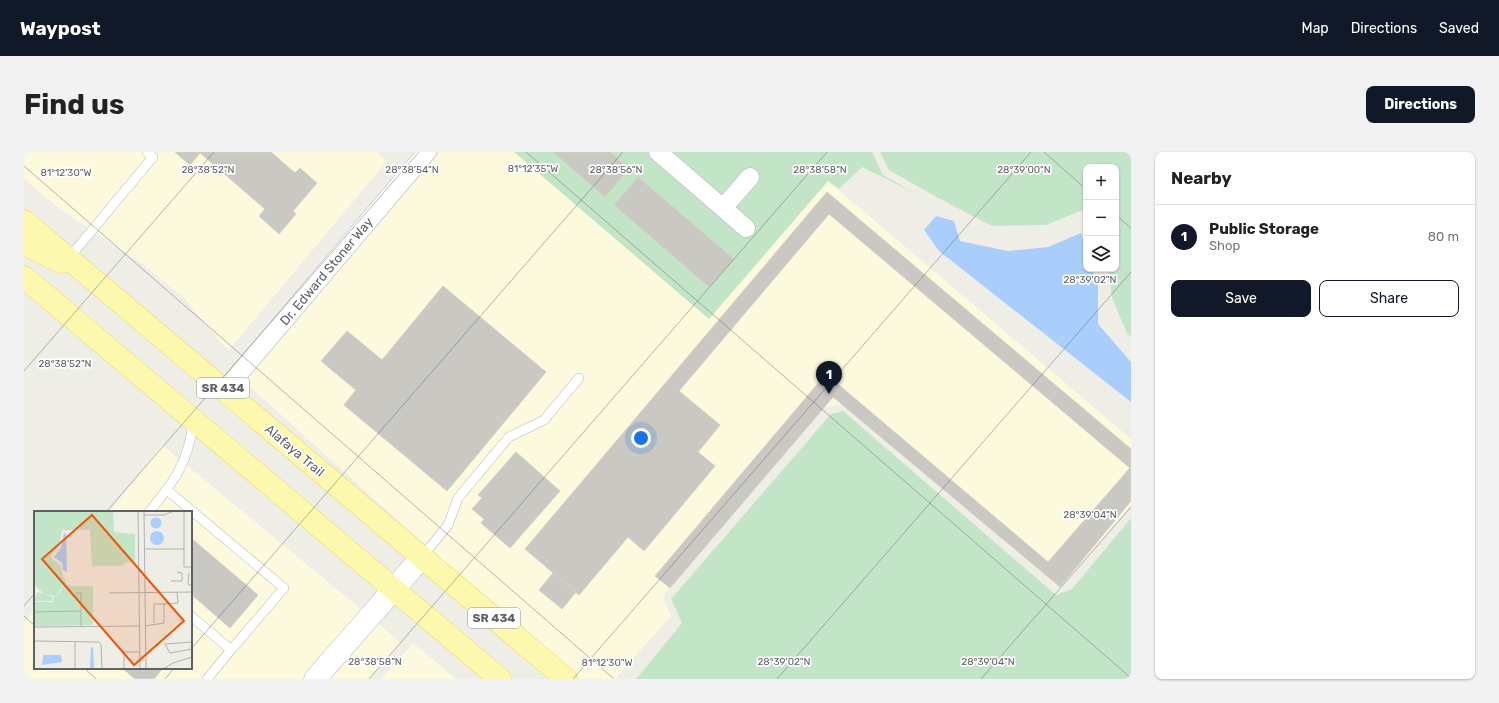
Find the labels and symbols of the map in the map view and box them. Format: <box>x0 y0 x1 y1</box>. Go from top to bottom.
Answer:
text: 81°12'35"W <box>508 163 558 175</box>
text: 28°38'52"N <box>181 164 235 176</box>
text: 28°38'54"N <box>385 164 439 176</box>
text: 28°38'56"N <box>590 164 643 176</box>
text: 28°38'58"N <box>793 164 847 176</box>
text: 28°39'00"N <box>997 164 1051 176</box>
text: 81°12'30"W <box>41 167 91 179</box>
street label: Dr. Edward Stoner Way <box>277 214 376 328</box>
text: 28°39'02"N <box>1063 274 1117 286</box>
text: 28°38'52"N <box>38 358 92 370</box>
pin: 1 <box>816 361 842 394</box>
road number: SR 434 <box>197 378 249 398</box>
street label: Alafaya Trail <box>262 421 327 479</box>
your location <box>631 428 651 448</box>
text: 28°39'04"N <box>1063 509 1117 521</box>
inset map <box>34 511 192 669</box>
road number: SR 434 <box>468 608 520 628</box>
text: 28°38'58"N <box>348 656 402 668</box>
text: 28°39'02"N <box>757 656 811 668</box>
text: 28°39'04"N <box>961 656 1015 668</box>
text: 81°12'30"W <box>582 657 632 669</box>

